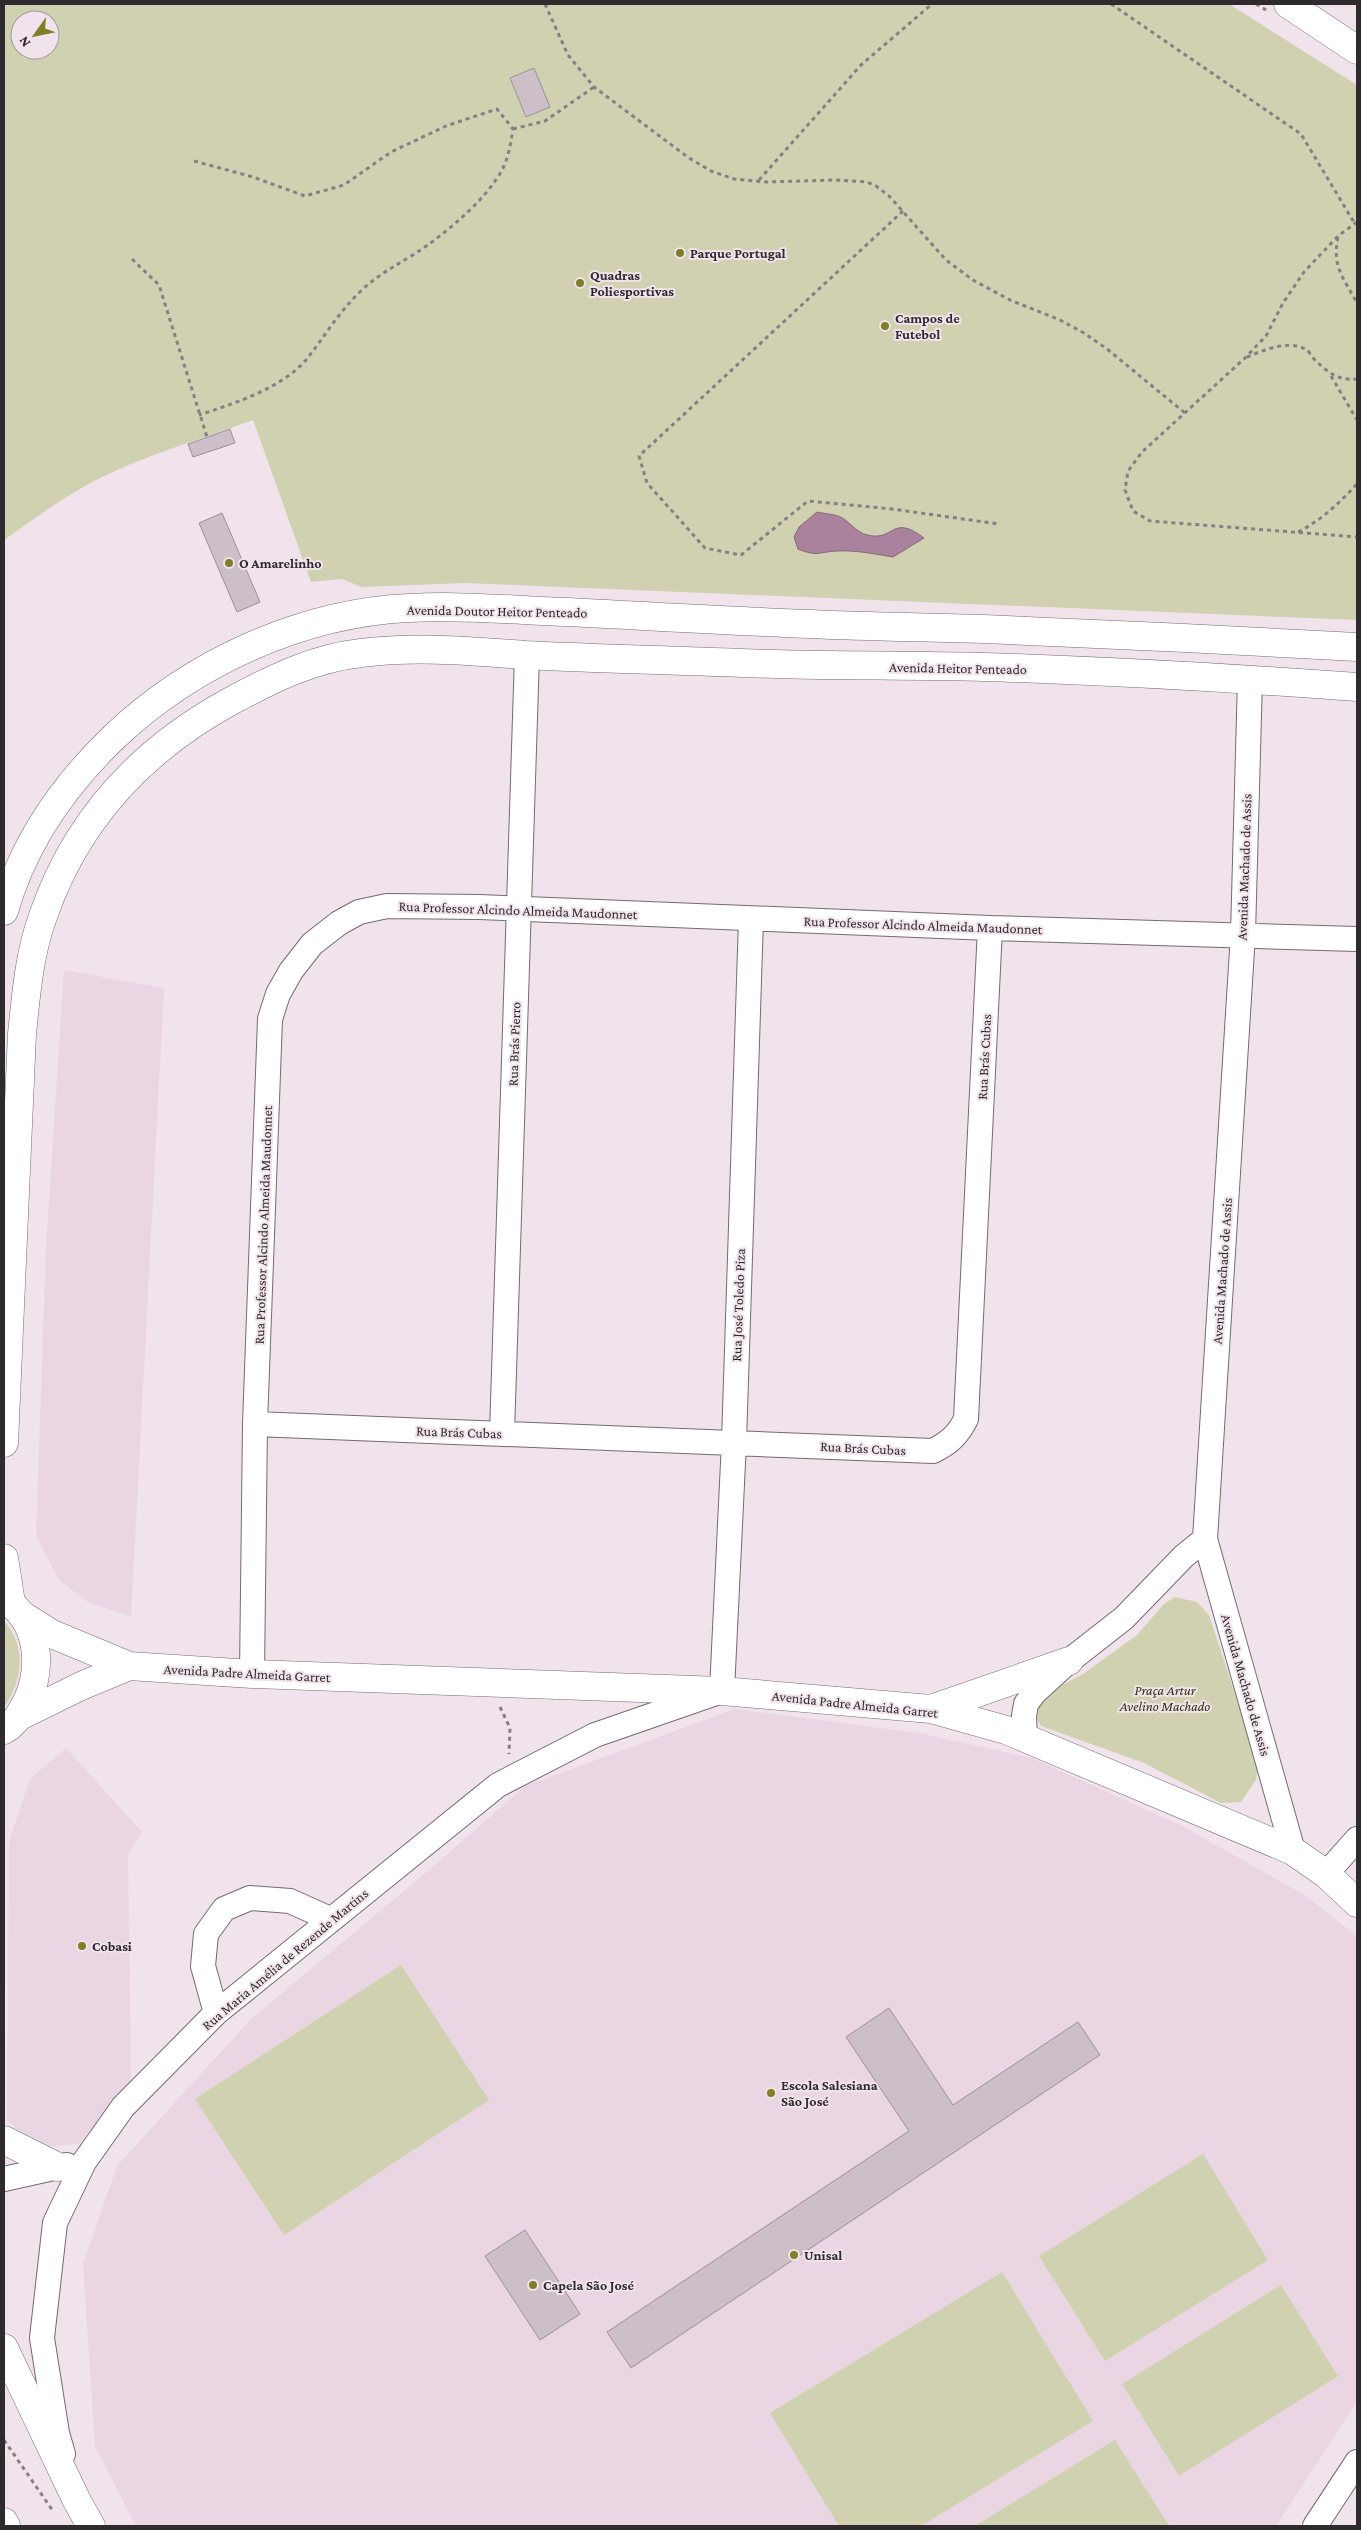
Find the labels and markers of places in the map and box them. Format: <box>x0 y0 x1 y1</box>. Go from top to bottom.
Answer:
place label: Parque Portugal <box>690 245 786 261</box>
marker: Parque Portugal <box>674 247 686 259</box>
place label: Quadras Poliesportivas <box>590 267 674 299</box>
marker: Quadras Poliesportivas <box>574 277 586 289</box>
place label: Campos de Futebol <box>895 310 960 342</box>
marker: Campos de Futebol <box>879 320 891 332</box>
place label: O Amarelinho <box>239 555 322 571</box>
marker: O Amarelinho <box>223 557 235 569</box>
place label: Cobasi <box>92 1938 132 1954</box>
marker: Cobasi <box>76 1940 88 1952</box>
place label: Escola Salesiana São José <box>781 2077 878 2109</box>
marker: Escola Salesiana São José <box>765 2087 777 2099</box>
place label: Unisal <box>804 2247 842 2263</box>
marker: Unisal <box>788 2249 800 2261</box>
place label: Capela São José <box>543 2277 634 2293</box>
marker: Capela São José <box>527 2279 539 2291</box>

